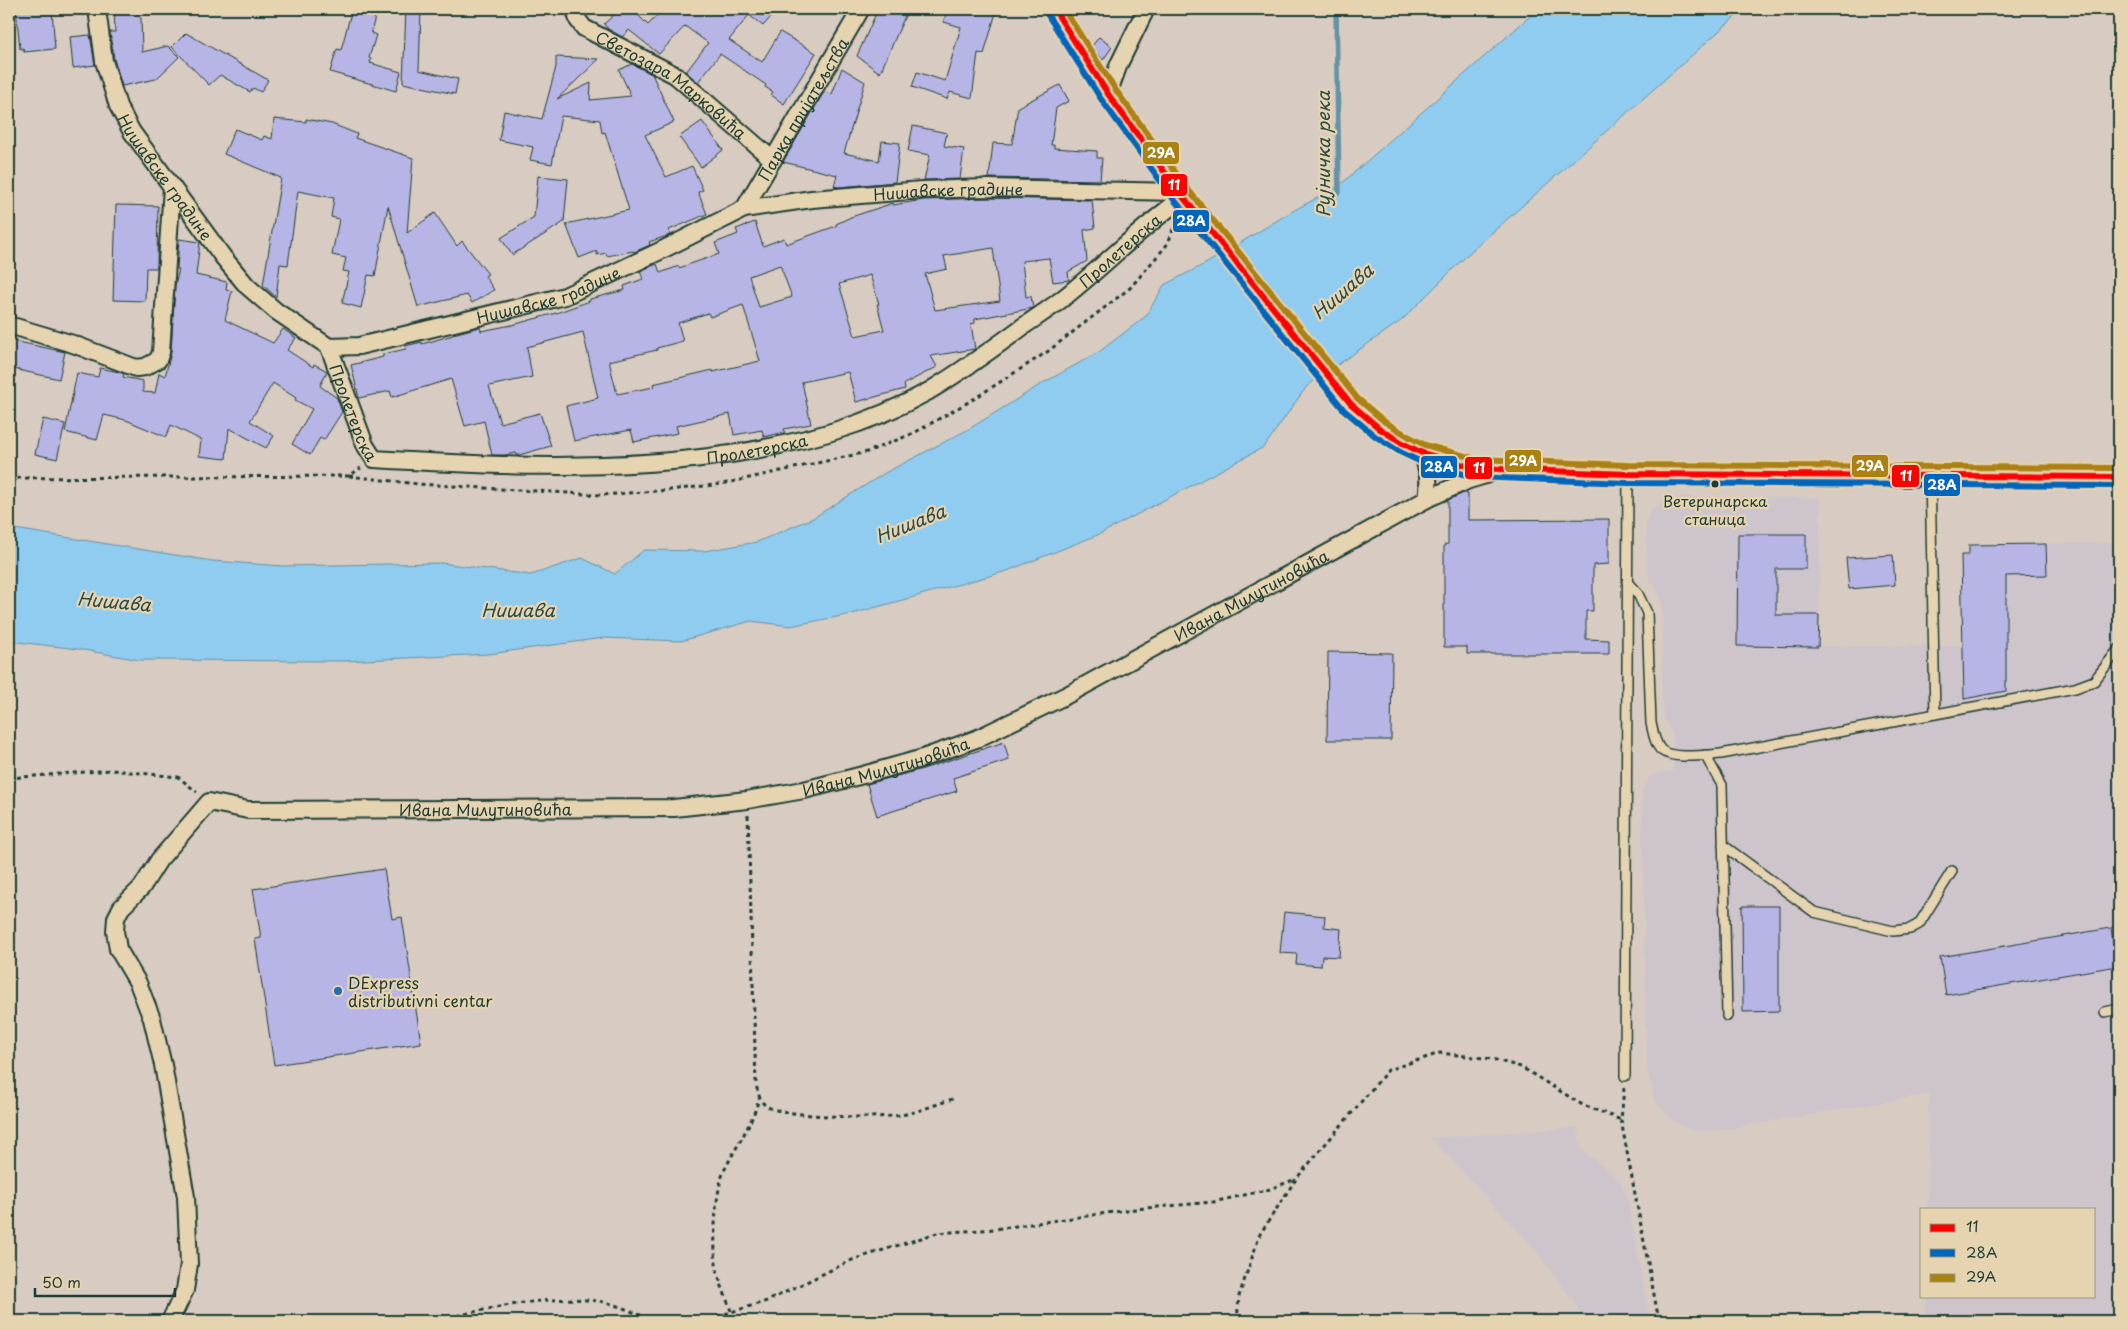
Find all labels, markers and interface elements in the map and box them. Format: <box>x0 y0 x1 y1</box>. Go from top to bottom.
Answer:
street label: Светозара Марковића <box>592 24 752 144</box>
street label: Парка пријатељства <box>751 33 854 185</box>
water label: Рујничка река <box>1309 90 1336 217</box>
street label: Нишавске градине <box>112 109 219 245</box>
line badge: 29А <box>1142 141 1180 165</box>
text: 29А <box>1147 142 1175 163</box>
line badge: 11 <box>1160 173 1188 197</box>
text: 11 <box>1168 174 1180 195</box>
street label: Нишавске градине <box>872 176 1023 206</box>
street label: Пролетерска <box>1073 207 1166 293</box>
line badge: 28А <box>1172 209 1210 233</box>
text: 28А <box>1176 210 1206 231</box>
water label: Нишава <box>1305 256 1379 325</box>
street label: Нишавске градине <box>474 260 624 329</box>
street label: Пролетерска <box>324 361 384 466</box>
street label: Пролетерска <box>705 427 810 469</box>
line badge: 29А <box>1504 449 1542 473</box>
text: 29А <box>1509 450 1537 471</box>
line badge: 29А <box>1851 454 1889 478</box>
line badge: 28А <box>1420 455 1458 479</box>
text: 29А <box>1856 455 1884 476</box>
text: 28А <box>1424 456 1454 477</box>
line badge: 11 <box>1464 456 1493 480</box>
text: 11 <box>1473 457 1485 478</box>
line badge: 11 <box>1891 464 1920 488</box>
text: 11 <box>1900 465 1912 486</box>
line badge: 28А <box>1923 473 1961 497</box>
text: 28А <box>1927 474 1957 495</box>
marker: Ветеринарска станица <box>1710 479 1720 489</box>
place label: Ветеринарска станица <box>1663 489 1768 530</box>
water label: Нишава <box>871 496 950 549</box>
street label: Ивана Милутиновића <box>1169 543 1333 647</box>
water label: Нишава <box>76 584 153 618</box>
water label: Нишава <box>481 596 556 623</box>
street label: Ивана Милутиновића <box>800 730 972 802</box>
street label: Ивана Милутиновића <box>399 796 572 821</box>
place label: DExpress distributivni centar <box>348 970 493 1012</box>
marker: DExpress distributivni centar <box>332 985 344 997</box>
legend <box>1920 1208 2096 1298</box>
text: 11 <box>1966 1214 1979 1237</box>
text: 28А <box>1966 1240 1997 1263</box>
text: 29А <box>1966 1264 1996 1287</box>
scale bar <box>35 1265 175 1297</box>
text: 50 m <box>42 1270 81 1293</box>

